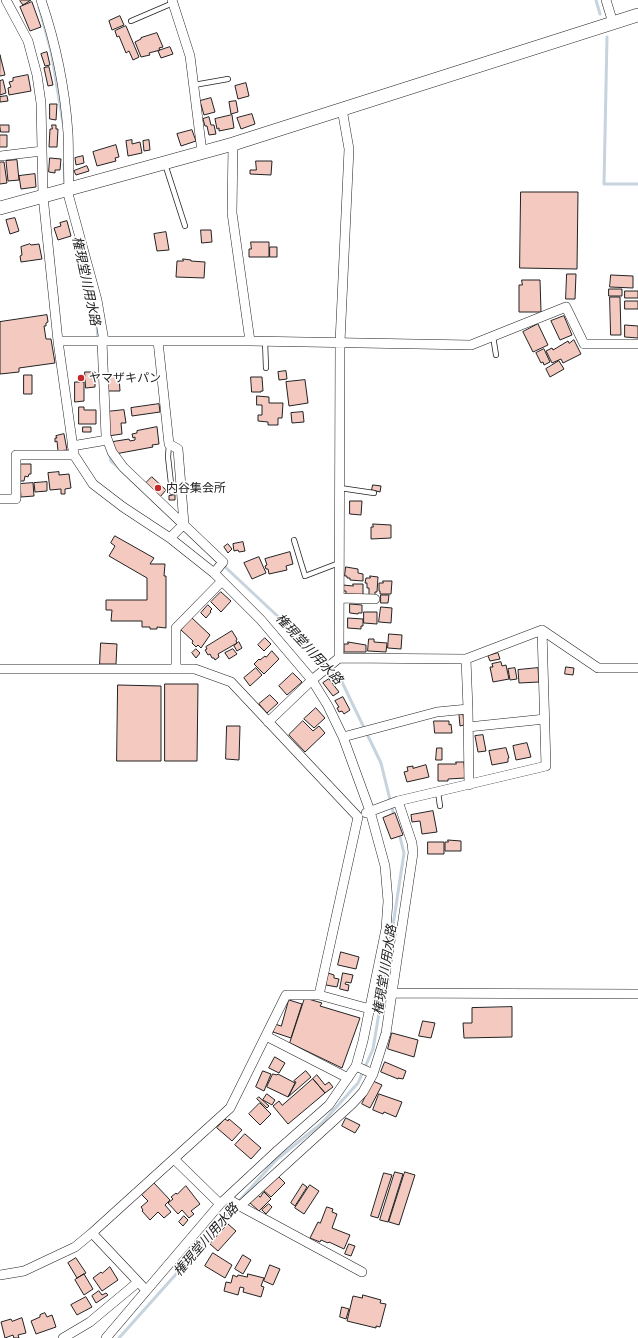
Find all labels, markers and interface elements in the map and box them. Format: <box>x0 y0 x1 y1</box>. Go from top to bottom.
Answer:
water label: 権現堂川用水路 <box>69 235 103 327</box>
place label: ヤマザキパン <box>89 371 161 385</box>
marker: ヤマザキパン <box>76 373 86 383</box>
place label: 内谷集会所 <box>166 481 226 495</box>
marker: 内谷集会所 <box>153 483 163 493</box>
water label: 権現堂川用水路 <box>272 610 346 688</box>
water label: 権現堂川用水路 <box>370 924 400 1016</box>
water label: 権現堂川用水路 <box>170 1201 242 1279</box>

